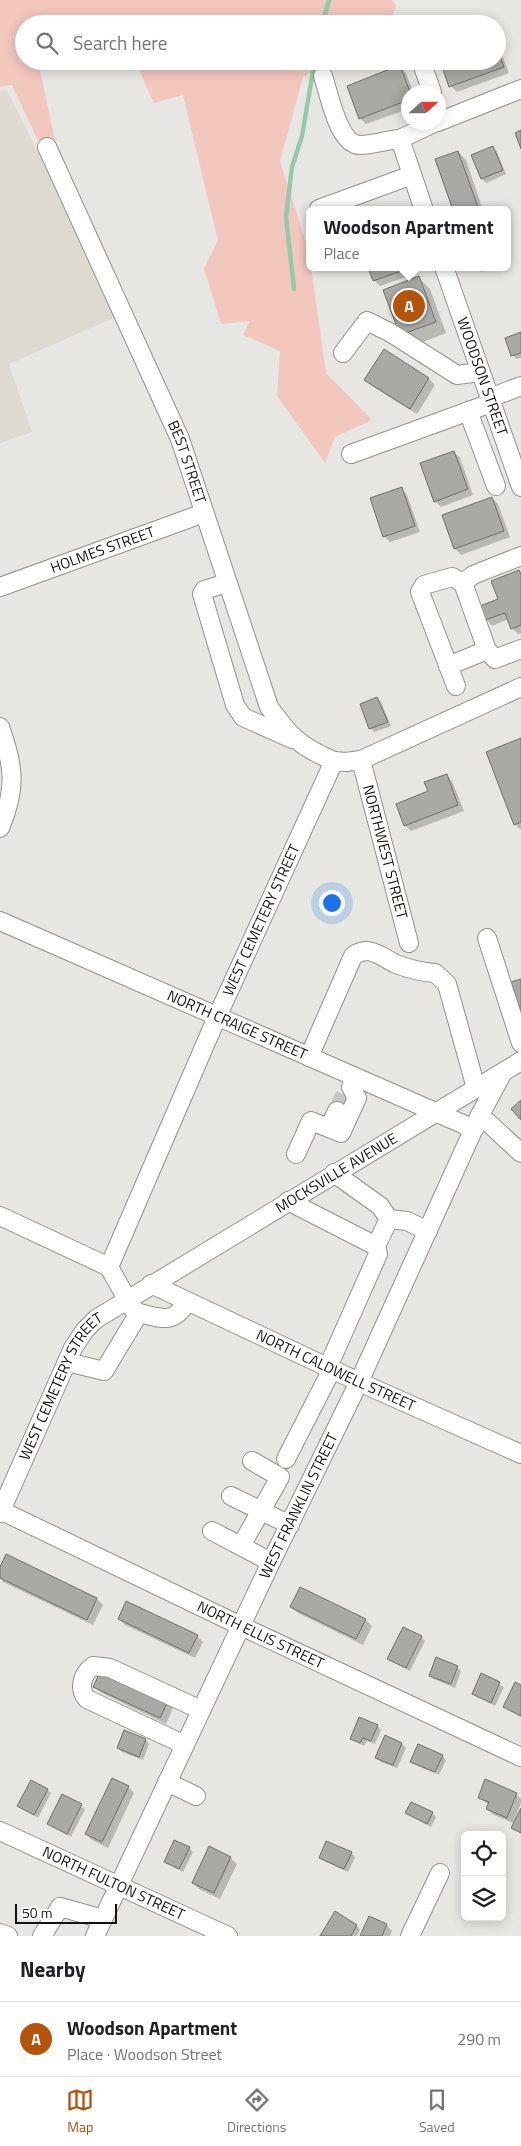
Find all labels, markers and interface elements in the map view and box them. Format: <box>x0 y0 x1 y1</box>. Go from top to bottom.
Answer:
search box <box>15 15 506 70</box>
text: Search here <box>73 28 167 57</box>
icon: search <box>33 29 61 57</box>
north arrow <box>401 85 446 130</box>
popup <box>306 206 511 271</box>
text: Woodson Apartment <box>323 212 494 241</box>
text: Place <box>323 241 360 265</box>
pin: A <box>393 287 425 325</box>
street label: WOODSON STREET <box>451 314 514 439</box>
street label: BEST STREET <box>162 417 213 507</box>
street label: HOLMES STREET <box>47 520 158 579</box>
street label: NORTHWEST STREET <box>357 782 414 921</box>
street label: WEST CEMETERY STREET <box>216 840 306 999</box>
your location <box>319 890 345 916</box>
street label: NORTH CRAIGE STREET <box>164 984 311 1066</box>
street label: MOCKSVILLE AVENUE <box>271 1127 402 1219</box>
street label: WEST CEMETERY STREET <box>13 1306 107 1464</box>
street label: NORTH CALDWELL STREET <box>252 1323 420 1417</box>
street label: WEST FRANKLIN STREET <box>253 1429 344 1582</box>
street label: NORTH ELLIS STREET <box>193 1595 328 1674</box>
map controls <box>461 1831 506 1921</box>
button: locate <box>461 1831 506 1876</box>
street label: NORTH FULTON STREET <box>39 1840 189 1926</box>
button: layers <box>461 1876 506 1921</box>
scale bar <box>15 1901 118 1924</box>
text: 50 m <box>22 1902 52 1923</box>
text: Nearby <box>20 1953 85 1985</box>
text: Woodson Apartment <box>67 2013 237 2042</box>
text: A <box>31 2027 41 2051</box>
text: 290 m <box>457 2027 501 2051</box>
text: Place · Woodson Street <box>67 2042 222 2066</box>
tab: Map <box>66 2086 94 2137</box>
tab: Directions <box>227 2086 286 2137</box>
tab: Saved <box>419 2086 455 2137</box>

